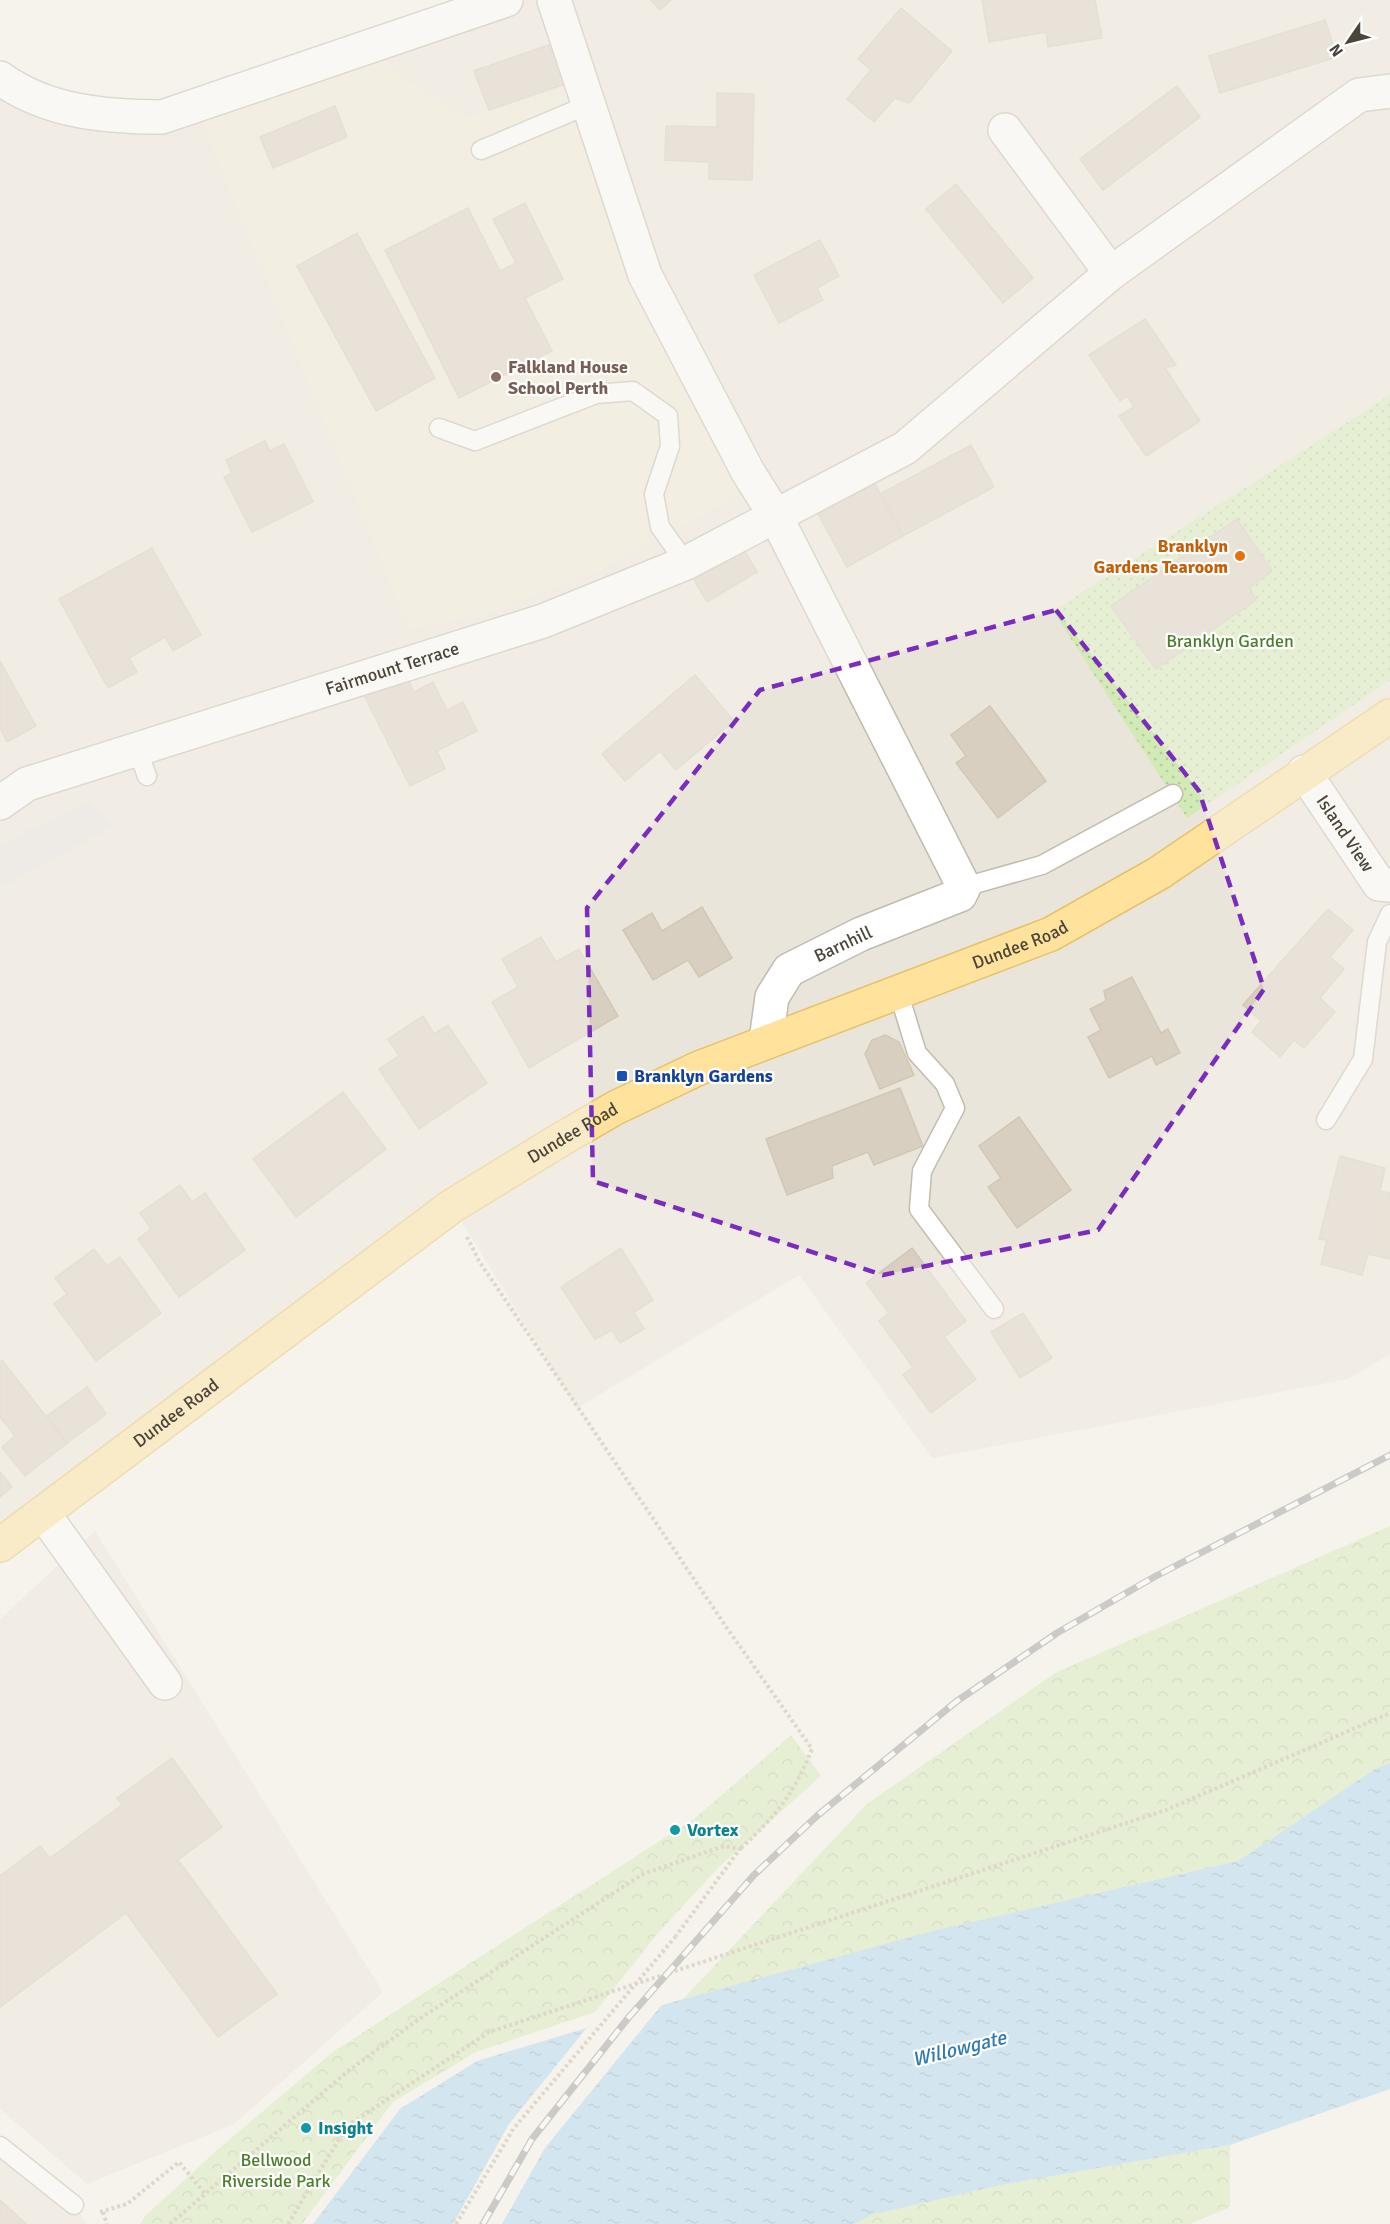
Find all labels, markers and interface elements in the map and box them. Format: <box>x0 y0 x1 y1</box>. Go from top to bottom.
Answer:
north arrow <box>1318 12 1378 72</box>
text: N <box>1325 40 1348 60</box>
place label: Falkland House School Perth <box>508 356 628 399</box>
marker: Falkland House School Perth <box>489 370 503 384</box>
place label: Branklyn Gardens Tearoom <box>1094 535 1228 578</box>
marker: Branklyn Gardens Tearoom <box>1233 549 1247 563</box>
park label: Branklyn Garden <box>1166 630 1294 652</box>
street label: Fairmount Terrace <box>323 637 462 700</box>
street label: Island View <box>1312 791 1379 876</box>
street label: Dundee Road <box>969 916 1072 974</box>
street label: Barnhill <box>810 921 876 967</box>
place label: Branklyn Gardens <box>634 1065 773 1087</box>
marker: Branklyn Gardens <box>615 1069 629 1083</box>
street label: Dundee Road <box>523 1098 622 1168</box>
street label: Dundee Road <box>129 1374 223 1452</box>
place label: Vortex <box>687 1819 739 1841</box>
marker: Vortex <box>668 1823 682 1837</box>
water label: Willowgate <box>910 2025 1010 2072</box>
place label: Insight <box>318 2117 373 2139</box>
marker: Insight <box>299 2121 313 2135</box>
park label: Bellwood Riverside Park <box>222 2149 331 2192</box>

